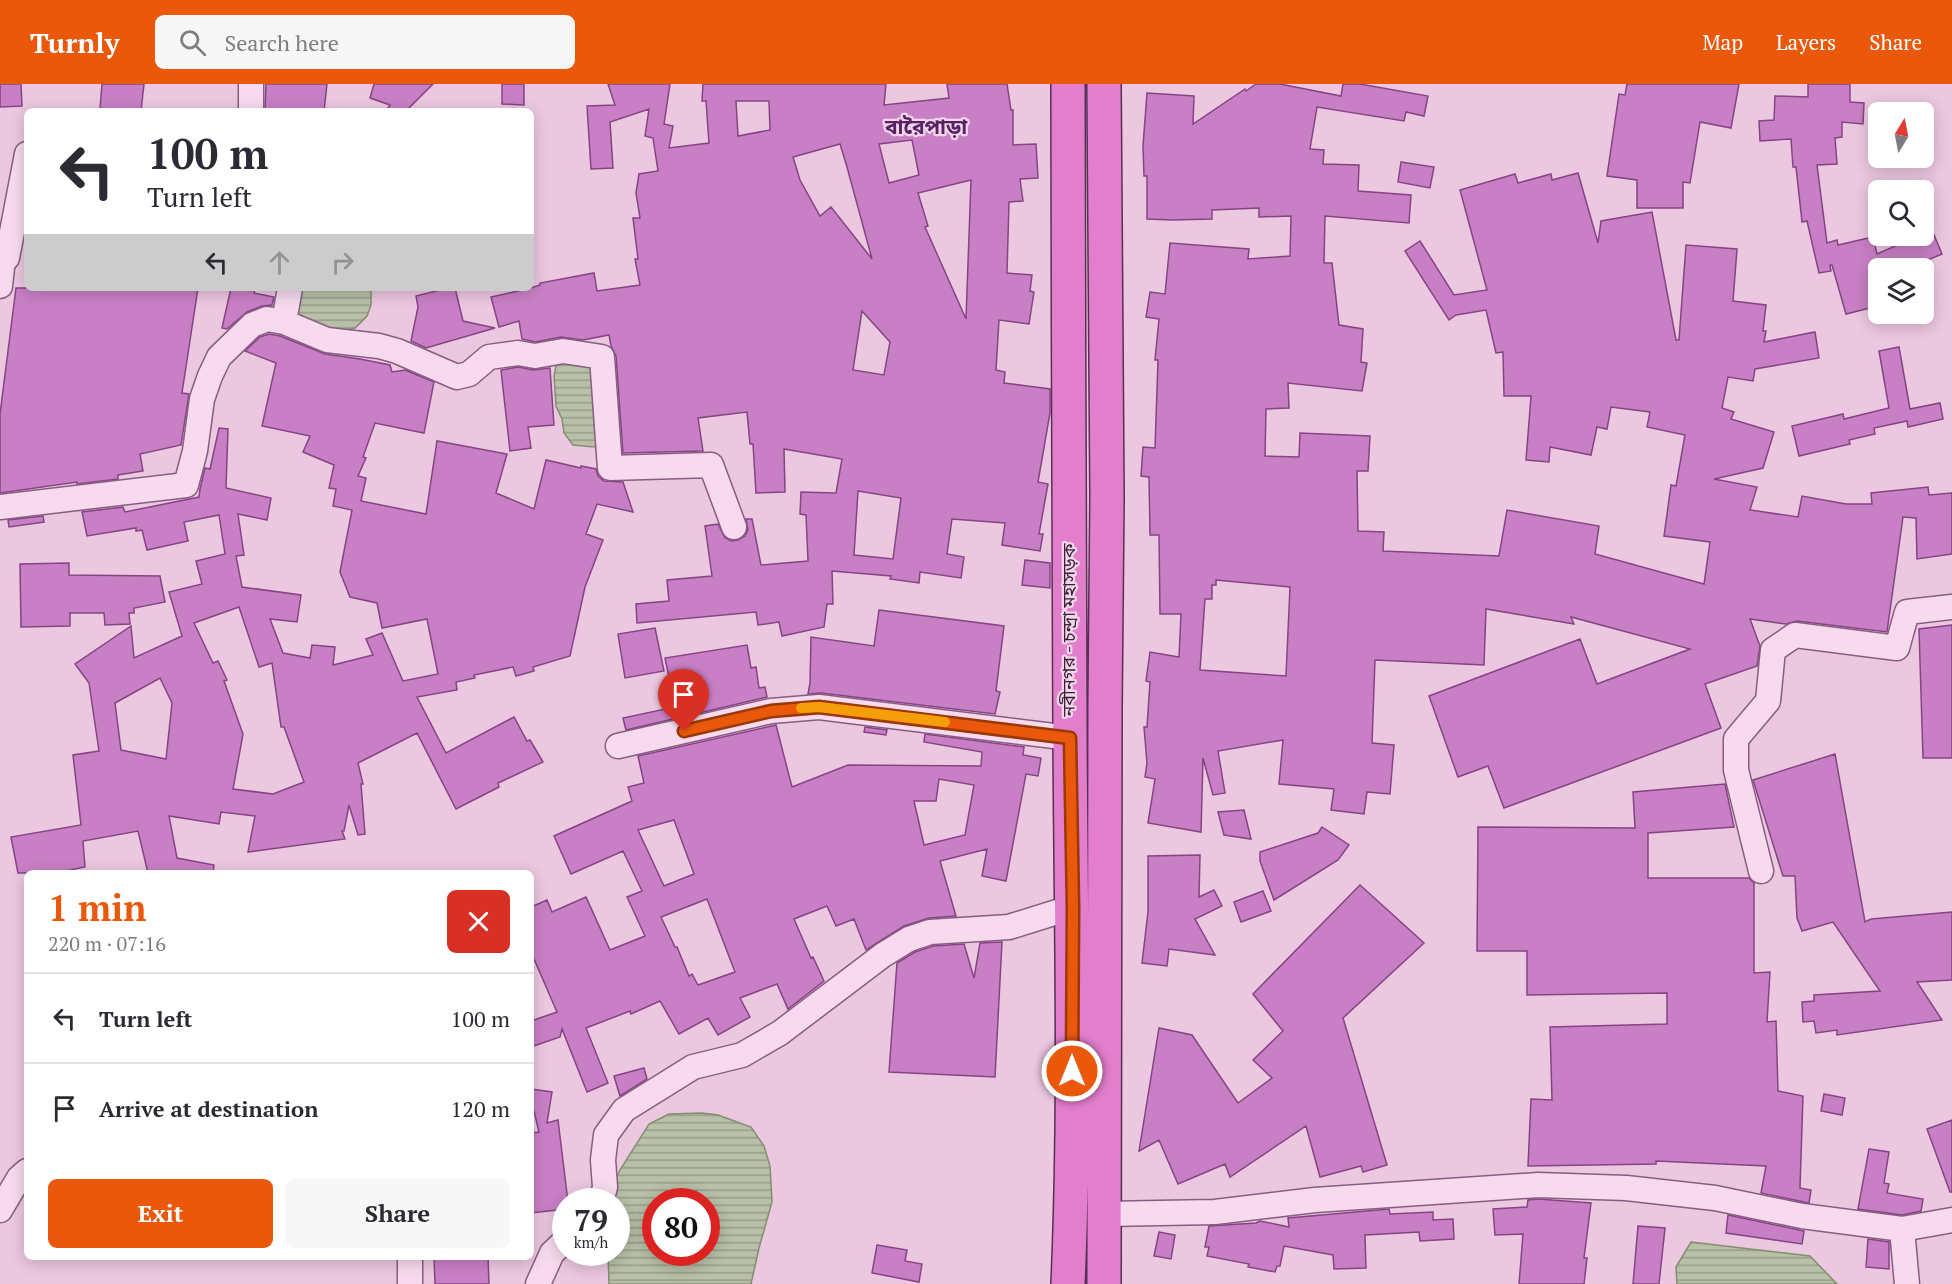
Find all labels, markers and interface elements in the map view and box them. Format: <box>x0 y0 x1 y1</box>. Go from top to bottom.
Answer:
search box <box>155 15 575 69</box>
text: Turnly <box>30 24 119 61</box>
icon: search <box>176 26 209 59</box>
text: Search here <box>224 28 339 57</box>
text: Map <box>1702 28 1743 56</box>
text: Layers <box>1776 28 1836 56</box>
text: Share <box>1869 28 1922 56</box>
north arrow <box>1868 102 1934 168</box>
map controls <box>1868 102 1934 324</box>
district label: বারৈপাড়া <box>884 112 968 140</box>
text: 100 m <box>147 125 268 181</box>
icon: left <box>48 132 126 210</box>
text: Turn left <box>147 179 252 215</box>
button: search <box>1868 180 1934 246</box>
icon: left <box>200 246 233 279</box>
icon: ahead <box>263 246 296 279</box>
icon: right <box>326 246 359 279</box>
button: layers <box>1868 258 1934 324</box>
street label: নবীনগর - চন্দ্রা মহাসড়ক <box>1056 543 1080 717</box>
pin <box>658 669 709 731</box>
icon: arrive <box>667 678 700 711</box>
text: 1 min <box>48 884 146 931</box>
button: close <box>447 890 510 953</box>
text: 220 m · 07:16 <box>48 930 166 957</box>
icon: left <box>48 1002 81 1035</box>
text: Turn left <box>99 1004 192 1033</box>
text: 100 m <box>450 1004 510 1033</box>
position arrow <box>1040 1039 1104 1103</box>
icon: arrive <box>48 1092 81 1125</box>
text: Arrive at destination <box>99 1094 318 1123</box>
text: 120 m <box>450 1094 510 1123</box>
button: Exit <box>48 1179 273 1248</box>
button: Share <box>285 1179 510 1248</box>
speed limit sign: 80 <box>642 1188 720 1266</box>
text: 79 <box>574 1200 608 1240</box>
text: km/h <box>574 1232 608 1252</box>

